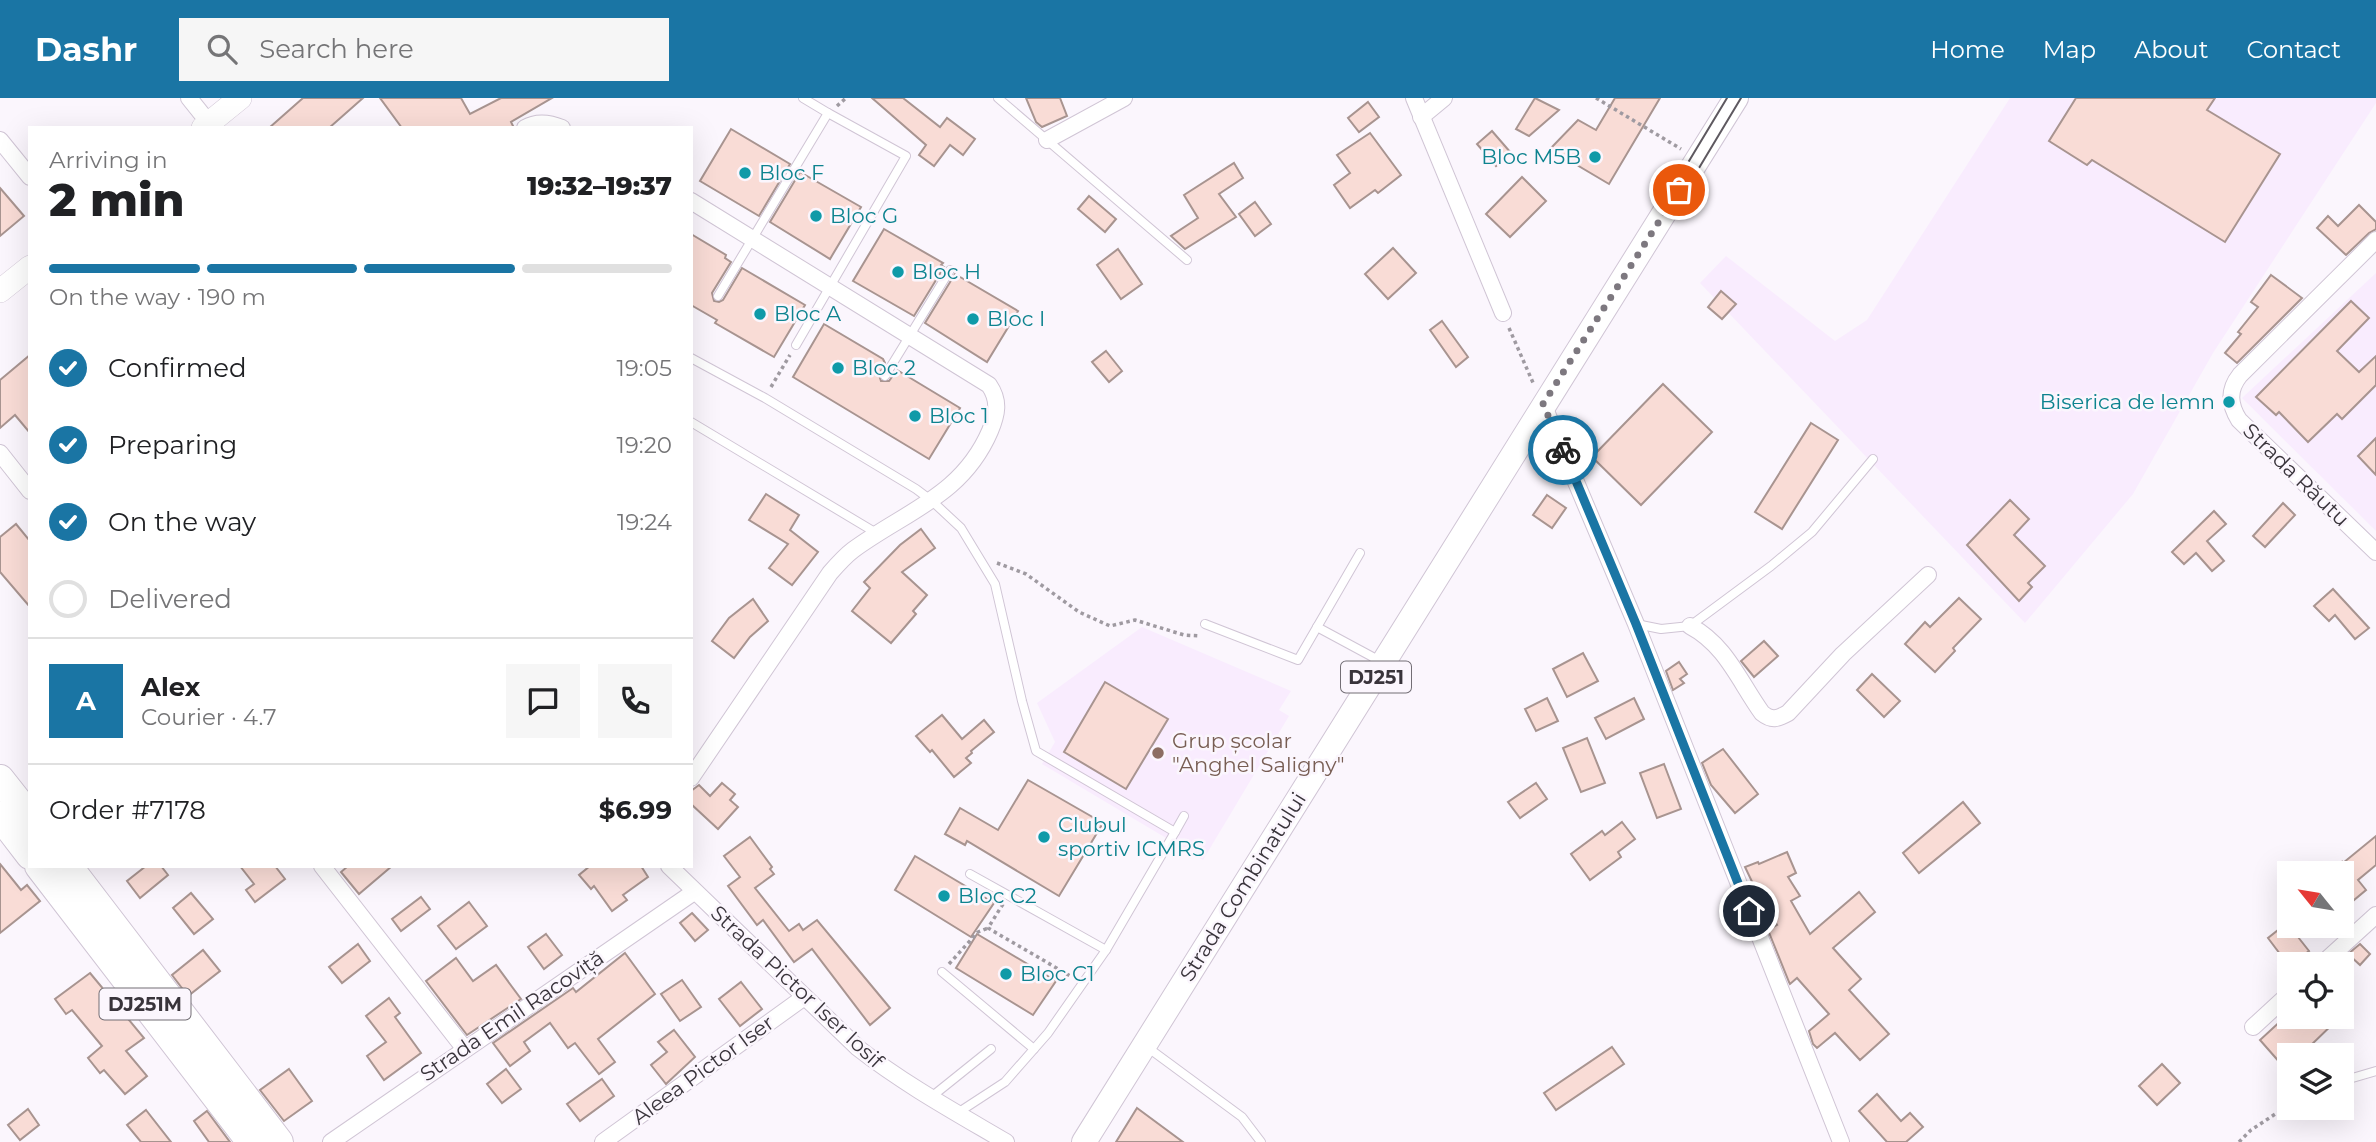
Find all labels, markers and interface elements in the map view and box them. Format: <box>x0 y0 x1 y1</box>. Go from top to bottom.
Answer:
search box <box>179 18 669 81</box>
text: Dashr <box>35 29 137 69</box>
icon: search <box>203 30 241 68</box>
text: Search here <box>259 33 414 65</box>
text: Home <box>1930 35 2005 64</box>
text: Map <box>2043 35 2096 64</box>
text: About <box>2134 35 2208 64</box>
text: Contact <box>2246 35 2341 64</box>
place label: Bloc M5B <box>1481 144 1581 169</box>
text: Arriving in <box>49 146 168 174</box>
marker: Bloc M5B <box>1587 149 1603 165</box>
place label: Bloc F <box>759 160 824 185</box>
pin <box>1649 160 1709 220</box>
marker: Bloc F <box>737 165 753 181</box>
text: 19:32–19:37 <box>527 170 672 202</box>
text: 2 min <box>49 171 184 228</box>
icon: bag <box>1660 171 1698 209</box>
place label: Bloc G <box>830 203 898 228</box>
marker: Bloc G <box>808 208 824 224</box>
place label: Bloc H <box>912 259 981 284</box>
marker: Bloc H <box>890 264 906 280</box>
text: On the way · 190 m <box>49 283 266 311</box>
place label: Bloc A <box>774 301 842 326</box>
marker: Bloc A <box>752 306 768 322</box>
place label: Bloc I <box>987 306 1045 331</box>
marker: Bloc I <box>965 311 981 327</box>
icon: check <box>49 349 87 387</box>
text: Confirmed <box>108 352 247 384</box>
text: 19:05 <box>617 354 672 382</box>
place label: Bloc 2 <box>852 355 916 380</box>
marker: Bloc 2 <box>830 360 846 376</box>
place label: Biserica de lemn <box>2040 389 2215 414</box>
marker: Biserica de lemn <box>2221 394 2237 410</box>
place label: Bloc 1 <box>929 403 989 428</box>
marker: Bloc 1 <box>907 408 923 424</box>
courier <box>1528 415 1598 485</box>
street label: Strada Răutu <box>2238 418 2355 531</box>
icon: check <box>49 426 87 464</box>
text: Preparing <box>108 429 237 461</box>
text: 19:20 <box>617 431 672 459</box>
icon: bike <box>1544 431 1582 469</box>
icon: check <box>49 503 87 541</box>
text: On the way <box>108 506 256 538</box>
text: 19:24 <box>617 508 672 536</box>
text: Delivered <box>108 583 232 615</box>
road number: DJ251 <box>1341 662 1411 692</box>
button: chat <box>506 664 580 738</box>
button: phone <box>598 664 672 738</box>
text: Alex <box>141 671 200 703</box>
text: A <box>76 685 96 717</box>
text: Courier · 4.7 <box>141 703 277 731</box>
place label: Grup școlar "Anghel Saligny" <box>1172 728 1345 777</box>
marker: Grup școlar "Anghel Saligny" <box>1150 745 1166 761</box>
street label: Strada Combinatului <box>1174 788 1311 986</box>
text: Order #7178 <box>49 794 206 826</box>
text: $6.99 <box>599 794 672 826</box>
place label: Clubul sportiv ICMRS <box>1058 812 1205 861</box>
marker: Clubul sportiv ICMRS <box>1036 829 1052 845</box>
north arrow <box>2277 861 2354 938</box>
map controls <box>2277 861 2354 1120</box>
pin <box>1719 881 1779 941</box>
place label: Bloc C2 <box>958 883 1037 908</box>
marker: Bloc C2 <box>936 888 952 904</box>
icon: home <box>1730 892 1768 930</box>
street label: Strada Pictor Iser Iosif <box>706 900 890 1074</box>
street label: Strada Emil Racoviță <box>415 945 609 1087</box>
button: locate <box>2277 952 2354 1029</box>
place label: Bloc C1 <box>1020 961 1095 986</box>
marker: Bloc C1 <box>998 966 1014 982</box>
road number: DJ251M <box>100 988 190 1020</box>
street label: Aleea Pictor Iser <box>627 1010 779 1129</box>
button: layers <box>2277 1043 2354 1120</box>

